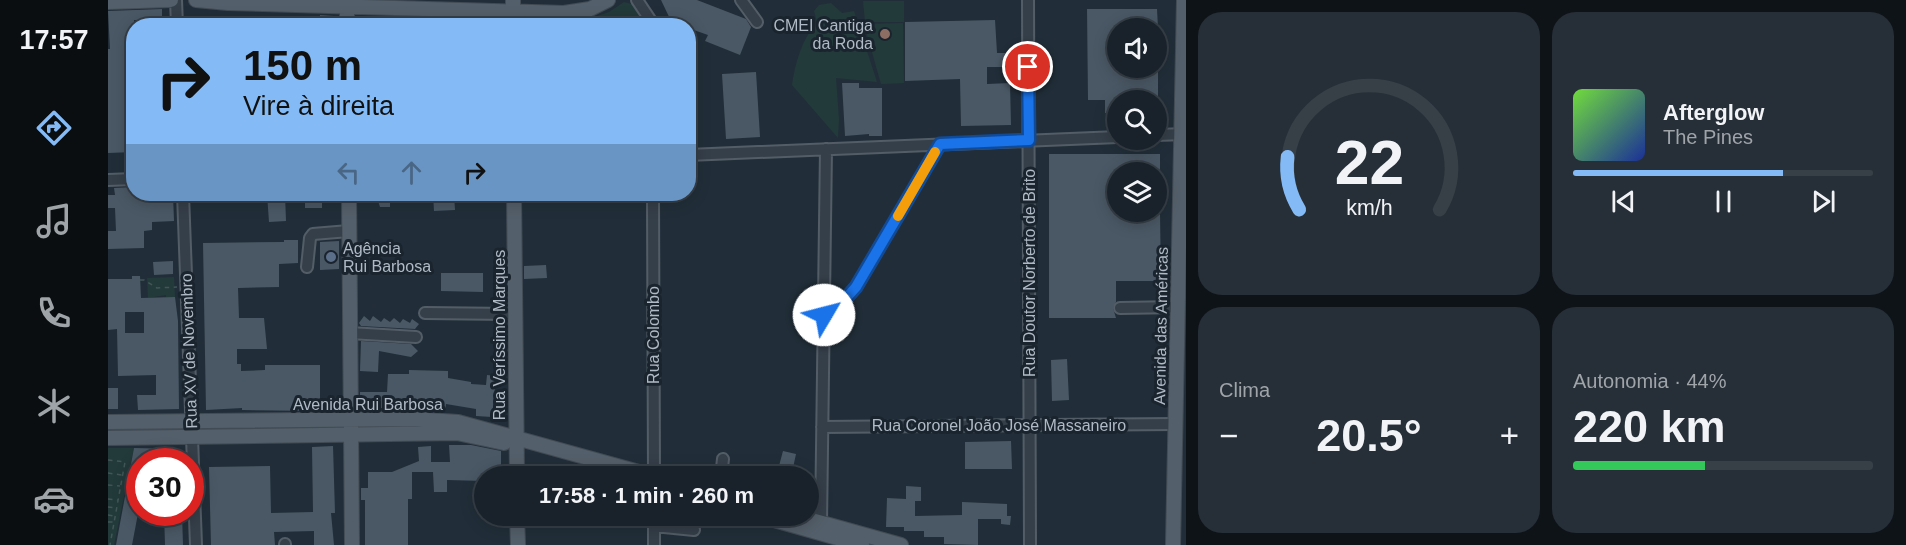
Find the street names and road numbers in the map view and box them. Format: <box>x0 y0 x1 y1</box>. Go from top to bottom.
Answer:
street label: Rua Doutor Norberto de Brito <box>1021 169 1038 377</box>
street label: Avenida das Américas <box>1151 247 1171 405</box>
street label: Rua Veríssimo Marques <box>491 250 508 420</box>
street label: Rua XV de Novembro <box>178 273 200 429</box>
street label: Rua Colombo <box>645 286 662 384</box>
street label: Avenida Rui Barbosa <box>293 396 443 413</box>
street label: Rua Coronel João José Massaneiro <box>872 417 1126 434</box>

